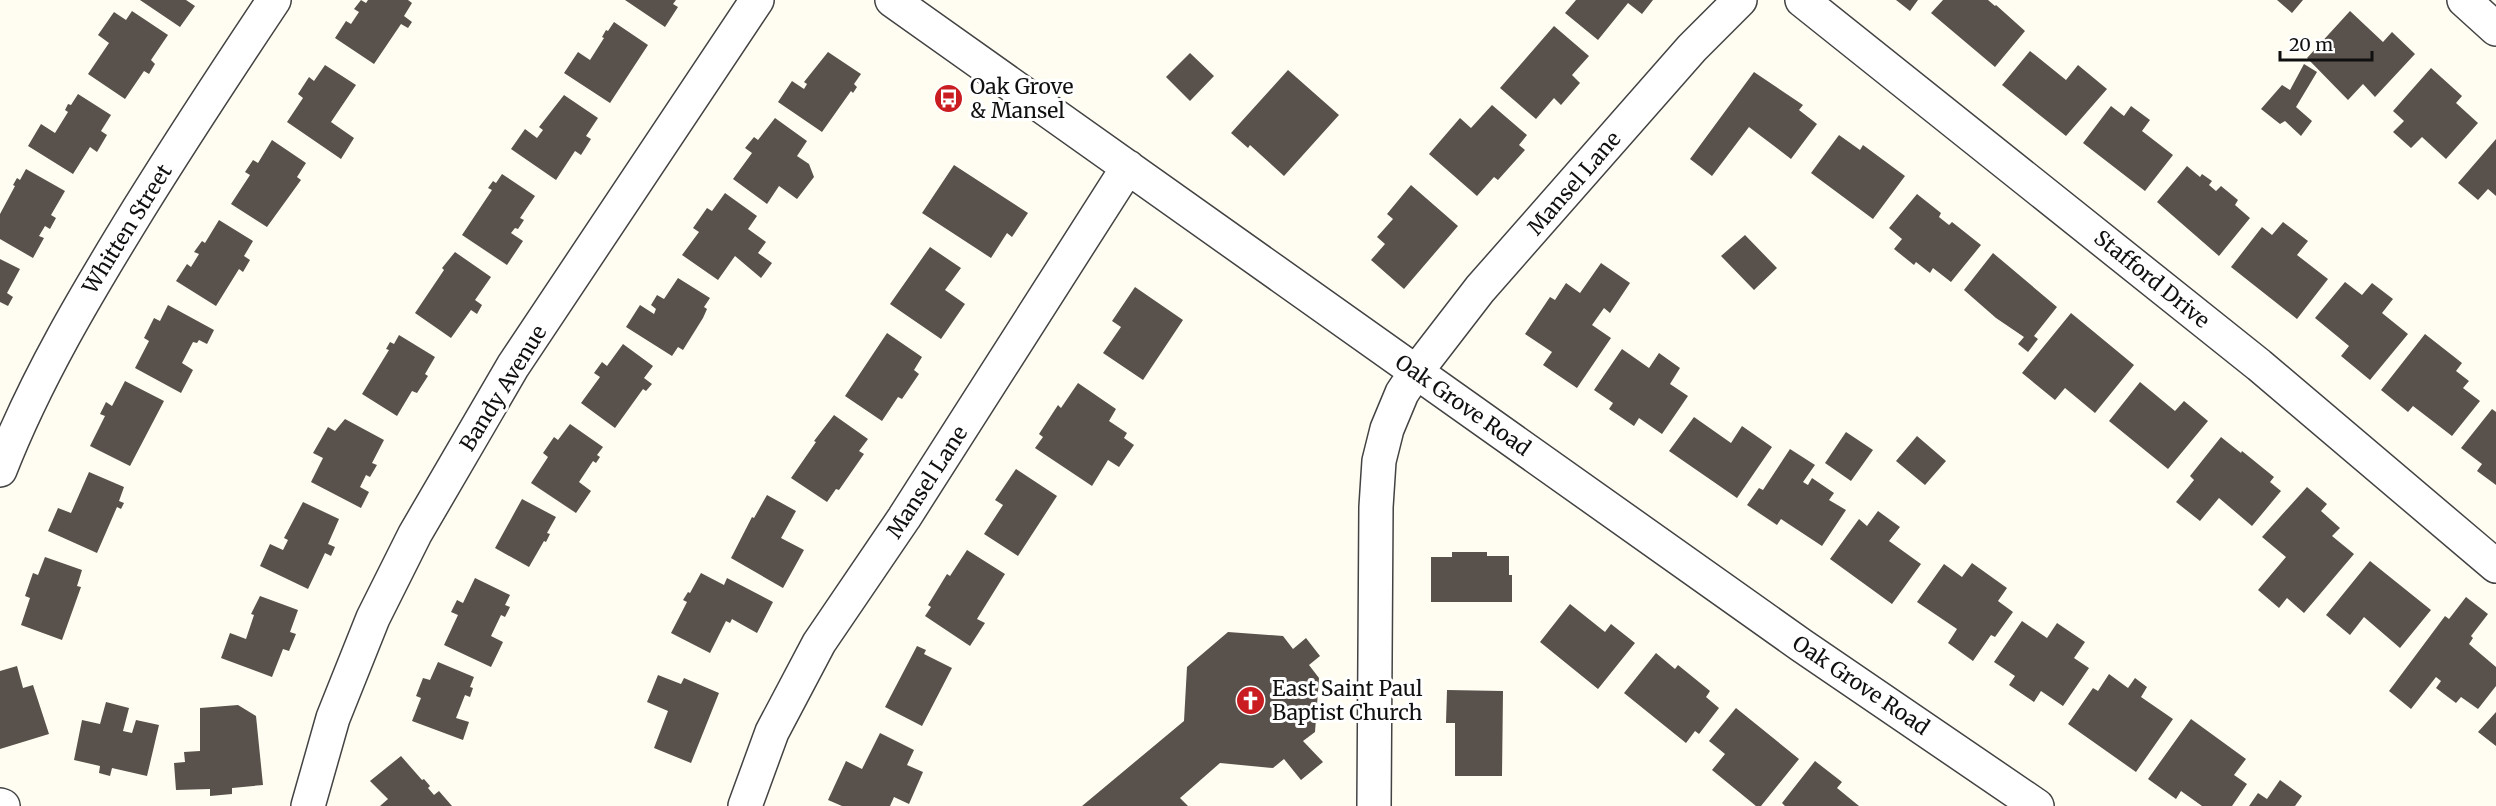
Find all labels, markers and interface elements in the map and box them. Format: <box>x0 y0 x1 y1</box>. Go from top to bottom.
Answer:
scale bar <box>2280 24 2372 62</box>
text: 20 m <box>2289 33 2333 56</box>
place label: Oak Grove & Mansel <box>970 73 1073 124</box>
bus stop icon: Oak Grove & Mansel <box>933 82 965 114</box>
street label: Mansel Lane <box>1522 126 1626 240</box>
street label: Whitten Street <box>76 159 178 300</box>
street label: Stafford Drive <box>2089 224 2215 334</box>
street label: Bandy Avenue <box>454 320 552 456</box>
street label: Oak Grove Road <box>1390 348 1536 462</box>
street label: Mansel Lane <box>881 421 973 543</box>
street label: Oak Grove Road <box>1787 629 1935 741</box>
place label: East Saint Paul Baptist Church <box>1272 675 1423 726</box>
church icon: East Saint Paul Baptist Church <box>1235 684 1267 716</box>

